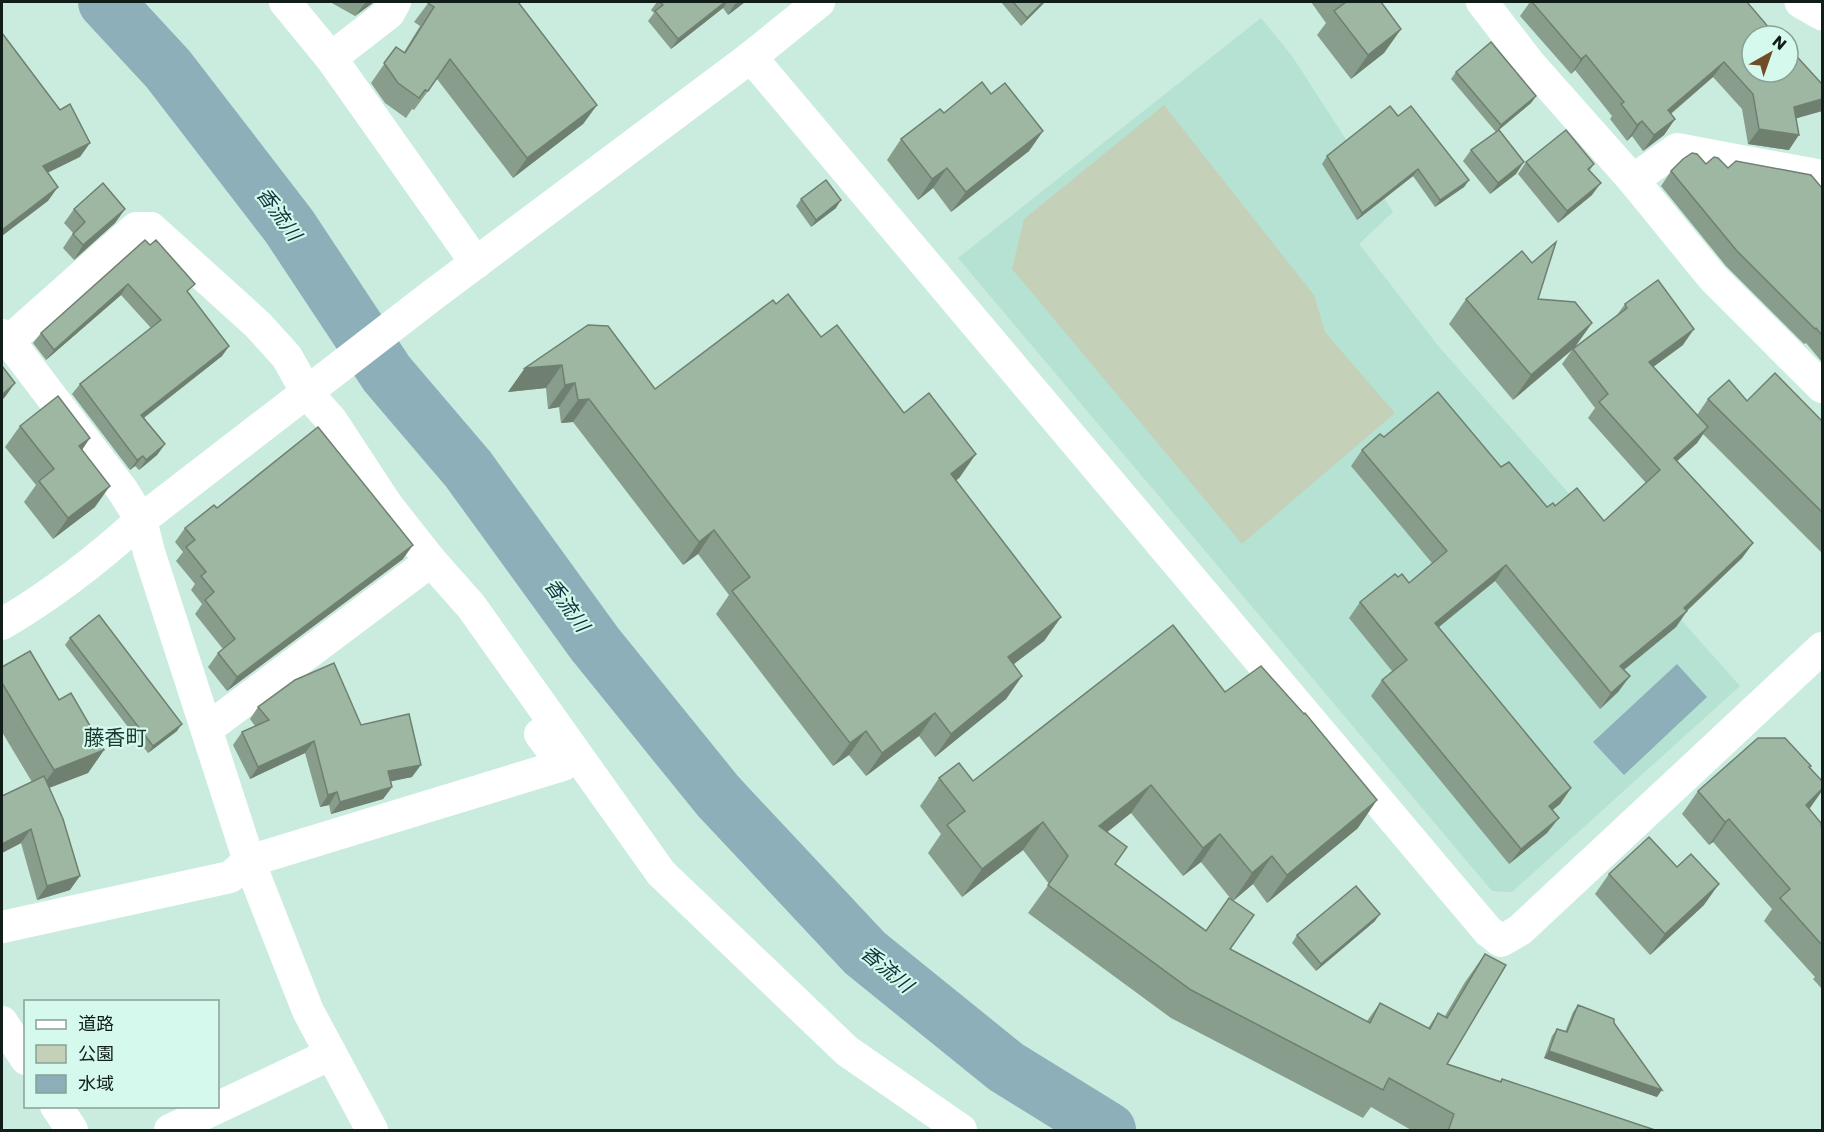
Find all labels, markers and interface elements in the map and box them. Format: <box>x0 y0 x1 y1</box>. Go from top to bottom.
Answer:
north arrow <box>1740 24 1800 84</box>
text: N <box>1767 30 1791 56</box>
water label: 香流川 <box>250 182 309 248</box>
water label: 香流川 <box>538 573 597 639</box>
district label: 藤香町 <box>84 723 147 752</box>
water label: 香流川 <box>855 939 921 1000</box>
legend <box>24 1000 219 1108</box>
text: 道路 <box>78 1011 114 1036</box>
text: 公園 <box>78 1041 114 1066</box>
text: 水域 <box>78 1071 114 1096</box>

